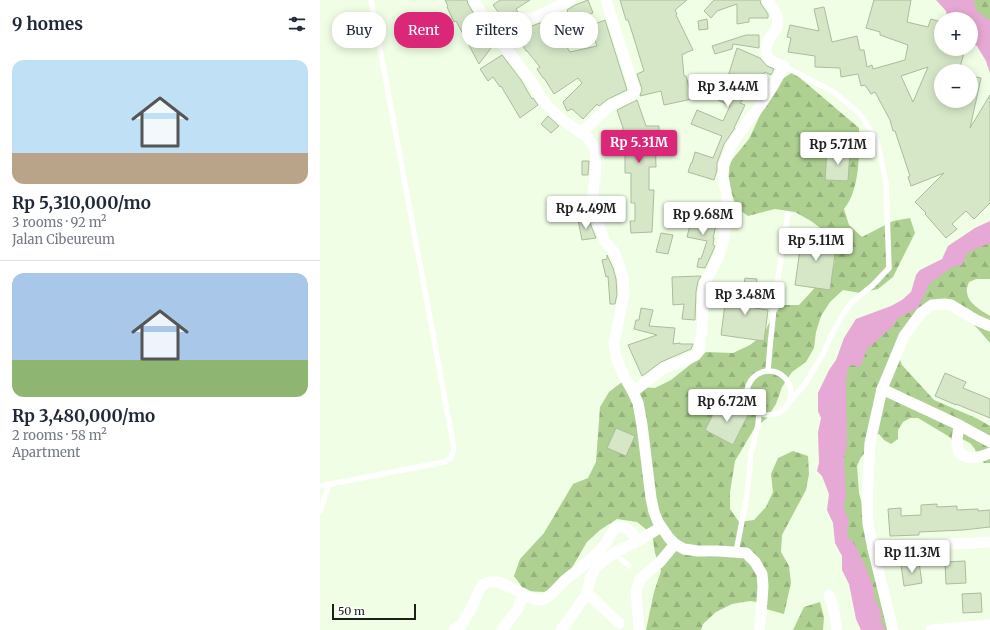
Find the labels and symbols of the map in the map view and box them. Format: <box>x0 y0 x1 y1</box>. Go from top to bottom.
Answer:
pin: Rp 3.44M <box>687 74 769 108</box>
pin: Rp 5.31M <box>598 130 680 164</box>
pin: Rp 5.71M <box>797 132 879 166</box>
pin: Rp 4.49M <box>545 196 627 230</box>
pin: Rp 9.68M <box>662 202 744 236</box>
pin: Rp 5.11M <box>775 228 857 262</box>
pin: Rp 3.48M <box>704 282 786 316</box>
pin: Rp 6.72M <box>686 389 768 423</box>
pin: Rp 11.3M <box>871 540 953 574</box>
scale bar <box>332 602 416 621</box>

